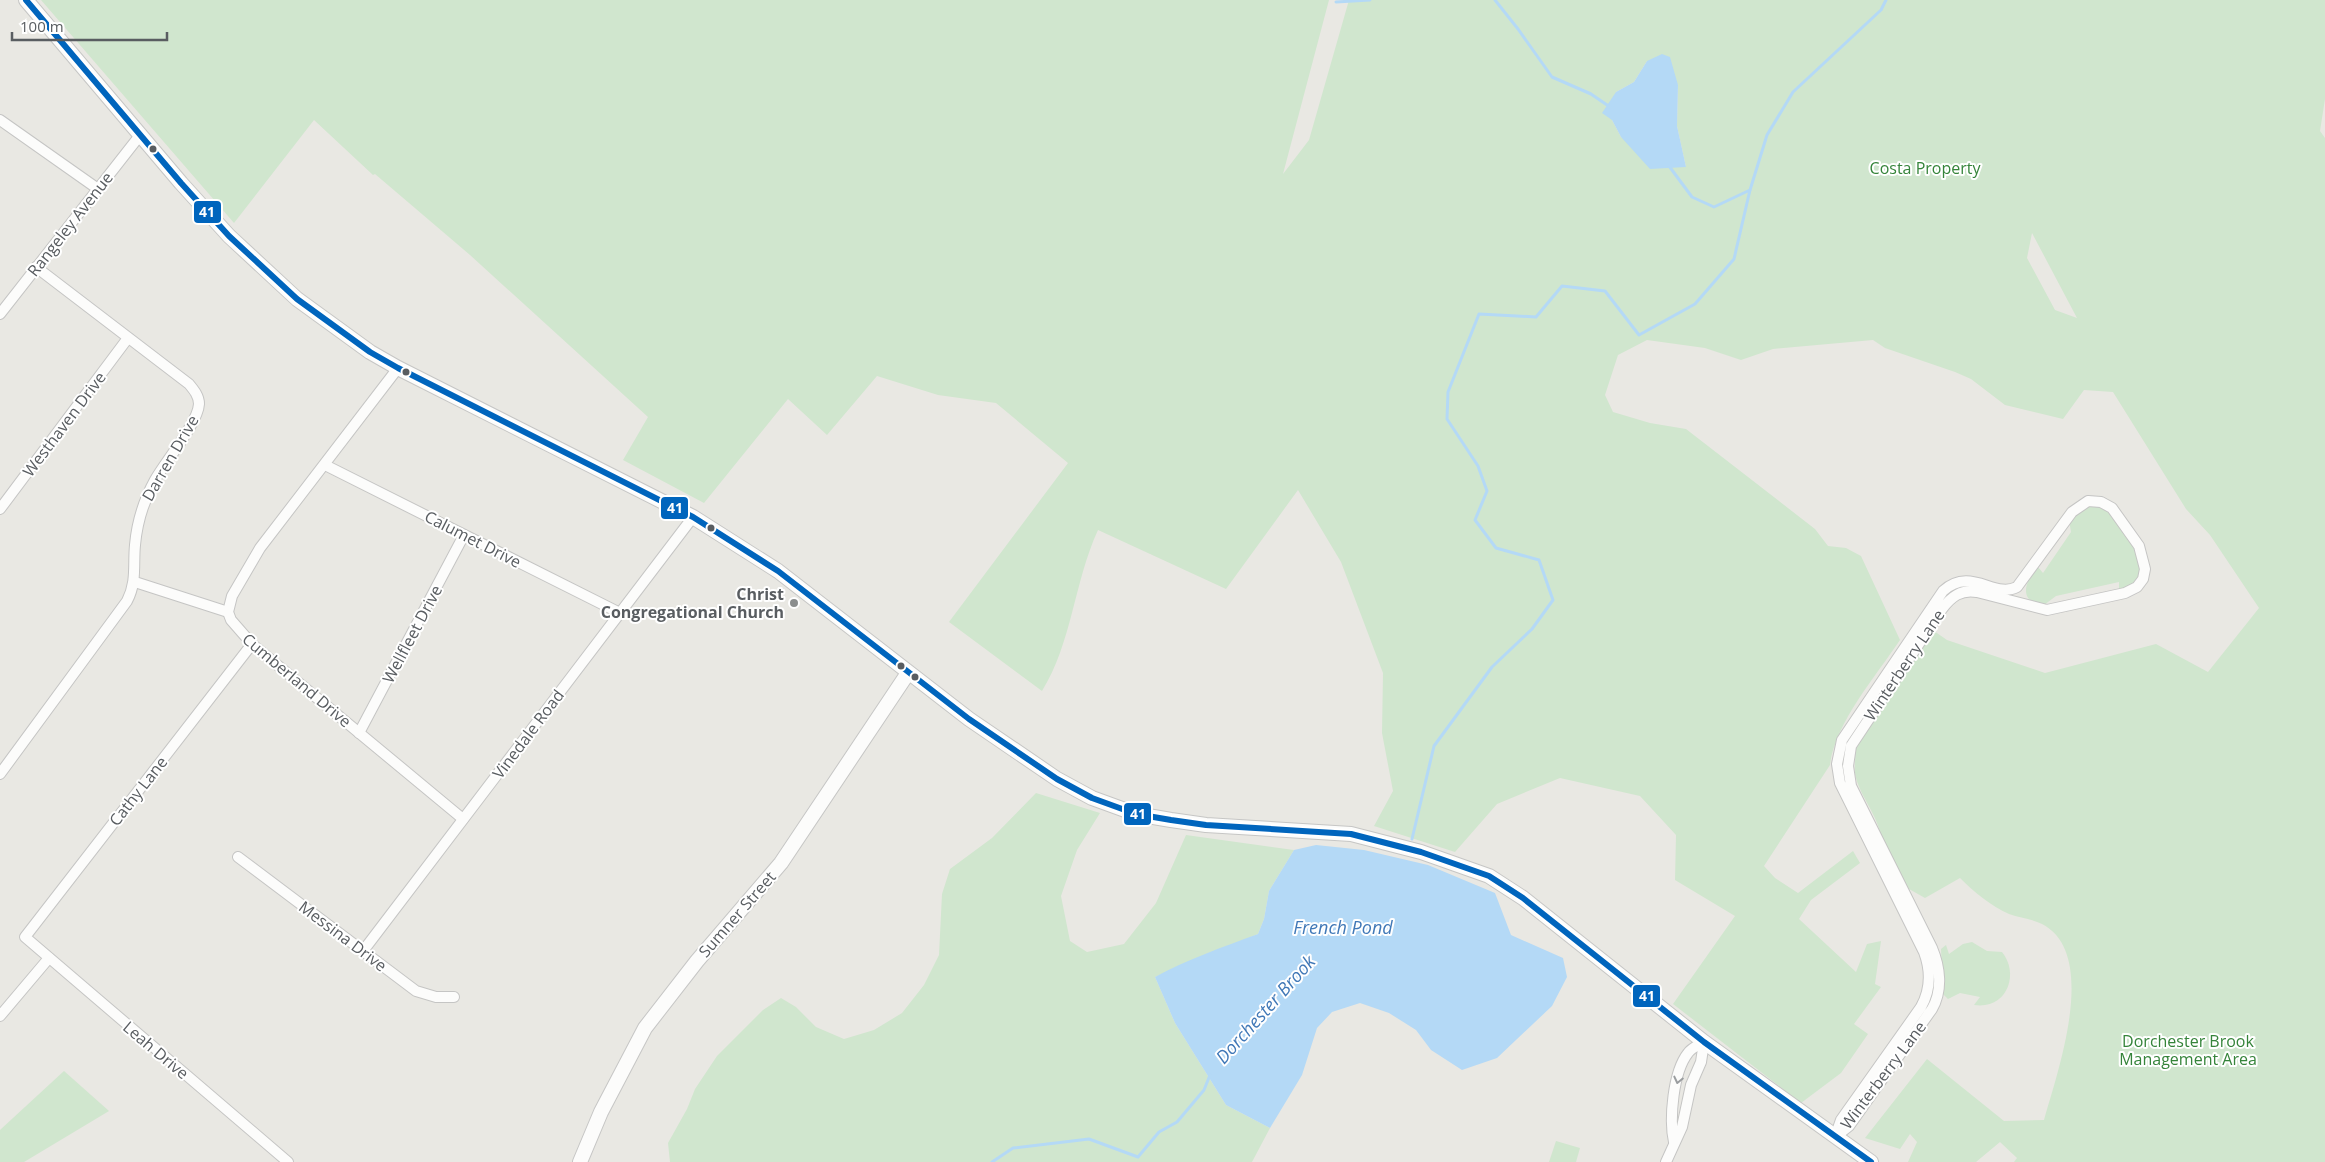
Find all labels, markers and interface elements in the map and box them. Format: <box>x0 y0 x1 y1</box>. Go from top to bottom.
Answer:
scale bar <box>12 10 168 42</box>
text: 100 m <box>20 16 64 36</box>
unlabelled marker <box>148 144 158 154</box>
park label: Costa Property <box>1870 157 1981 179</box>
street label: Rangeley Avenue <box>22 167 118 281</box>
line badge: 41 <box>193 200 222 224</box>
text: 41 <box>199 202 215 221</box>
street label: Westhaven Drive <box>17 367 111 481</box>
unlabelled marker <box>401 367 411 377</box>
street label: Darren Drive <box>137 411 203 505</box>
line badge: 41 <box>660 496 689 520</box>
text: 41 <box>667 498 683 517</box>
street label: Calumet Drive <box>421 505 525 573</box>
unlabelled marker <box>706 523 716 533</box>
street label: Wellfleet Drive <box>377 581 447 687</box>
place label: Christ Congregational Church <box>601 583 784 623</box>
marker: Christ Congregational Church <box>788 597 800 609</box>
street label: Winterberry Lane <box>1859 605 1949 725</box>
street label: Cumberland Drive <box>238 628 356 732</box>
unlabelled marker <box>896 661 906 671</box>
unlabelled marker <box>910 672 920 682</box>
street label: Vinedale Road <box>487 685 569 783</box>
street label: Cathy Lane <box>104 752 172 830</box>
line badge: 41 <box>1123 802 1152 826</box>
text: 41 <box>1130 804 1146 823</box>
street label: Sumner Street <box>693 866 781 962</box>
street label: Messina Drive <box>295 896 391 976</box>
water label: French Pond <box>1293 915 1393 939</box>
water label: Dorchester Brook <box>1210 949 1321 1068</box>
line badge: 41 <box>1632 984 1661 1008</box>
text: 41 <box>1639 986 1655 1005</box>
street label: Leah Drive <box>119 1016 193 1084</box>
street label: Winterberry Lane <box>1835 1016 1931 1134</box>
park label: Dorchester Brook Management Area <box>2119 1030 2257 1070</box>
one-way arrow <box>1673 1075 1684 1084</box>

